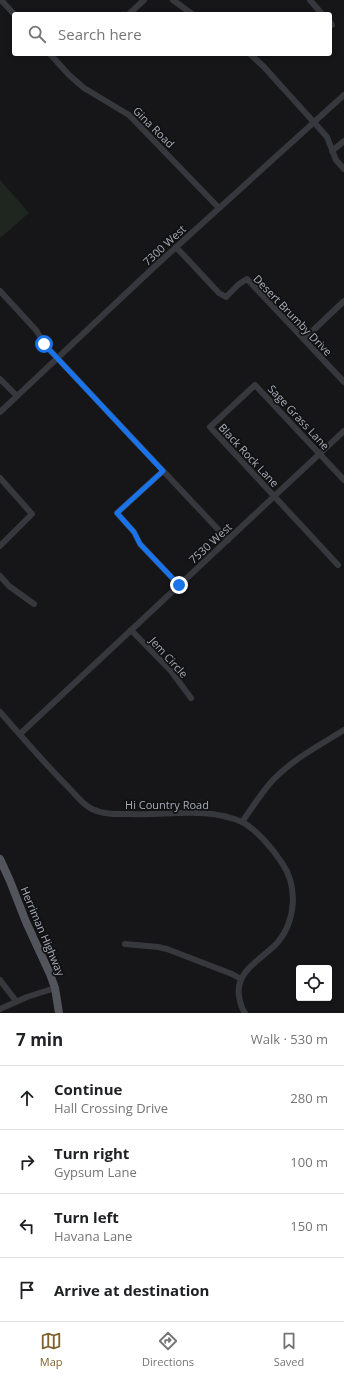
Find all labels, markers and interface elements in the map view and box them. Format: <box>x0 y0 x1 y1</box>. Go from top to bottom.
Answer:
search box <box>12 12 332 56</box>
icon: search <box>26 23 48 45</box>
text: Search here <box>58 24 142 44</box>
street label: Gina Road <box>130 103 178 151</box>
street label: 7300 West <box>139 221 189 269</box>
street label: Desert Brumby Drive <box>250 271 336 359</box>
route start <box>35 335 53 353</box>
street label: Sage Grass Lane <box>265 381 333 453</box>
street label: Black Rock Lane <box>216 420 282 490</box>
street label: 7530 West <box>185 519 235 567</box>
route end <box>170 576 188 594</box>
street label: Jem Circle <box>146 632 192 681</box>
street label: Hi Country Road <box>125 797 209 812</box>
street label: Herriman Highway <box>17 884 69 978</box>
map controls <box>296 965 332 1001</box>
button: locate <box>296 965 332 1001</box>
text: 7 min <box>16 1028 63 1051</box>
text: Walk · 530 m <box>251 1030 328 1048</box>
text: Continue <box>54 1079 122 1099</box>
icon: ahead <box>16 1087 38 1109</box>
text: 280 m <box>290 1089 328 1107</box>
text: Hall Crossing Drive <box>54 1099 168 1117</box>
text: Turn right <box>54 1143 129 1163</box>
icon: right <box>16 1151 38 1173</box>
text: 100 m <box>290 1153 328 1171</box>
text: Gypsum Lane <box>54 1163 137 1181</box>
text: Turn left <box>54 1207 119 1227</box>
icon: left <box>16 1215 38 1237</box>
text: 150 m <box>290 1217 328 1235</box>
text: Havana Lane <box>54 1227 132 1245</box>
icon: arrive <box>16 1279 38 1301</box>
text: Arrive at destination <box>54 1280 209 1300</box>
tab: Map <box>40 1330 63 1369</box>
tab: Directions <box>142 1330 194 1369</box>
tab: Saved <box>274 1330 304 1369</box>

